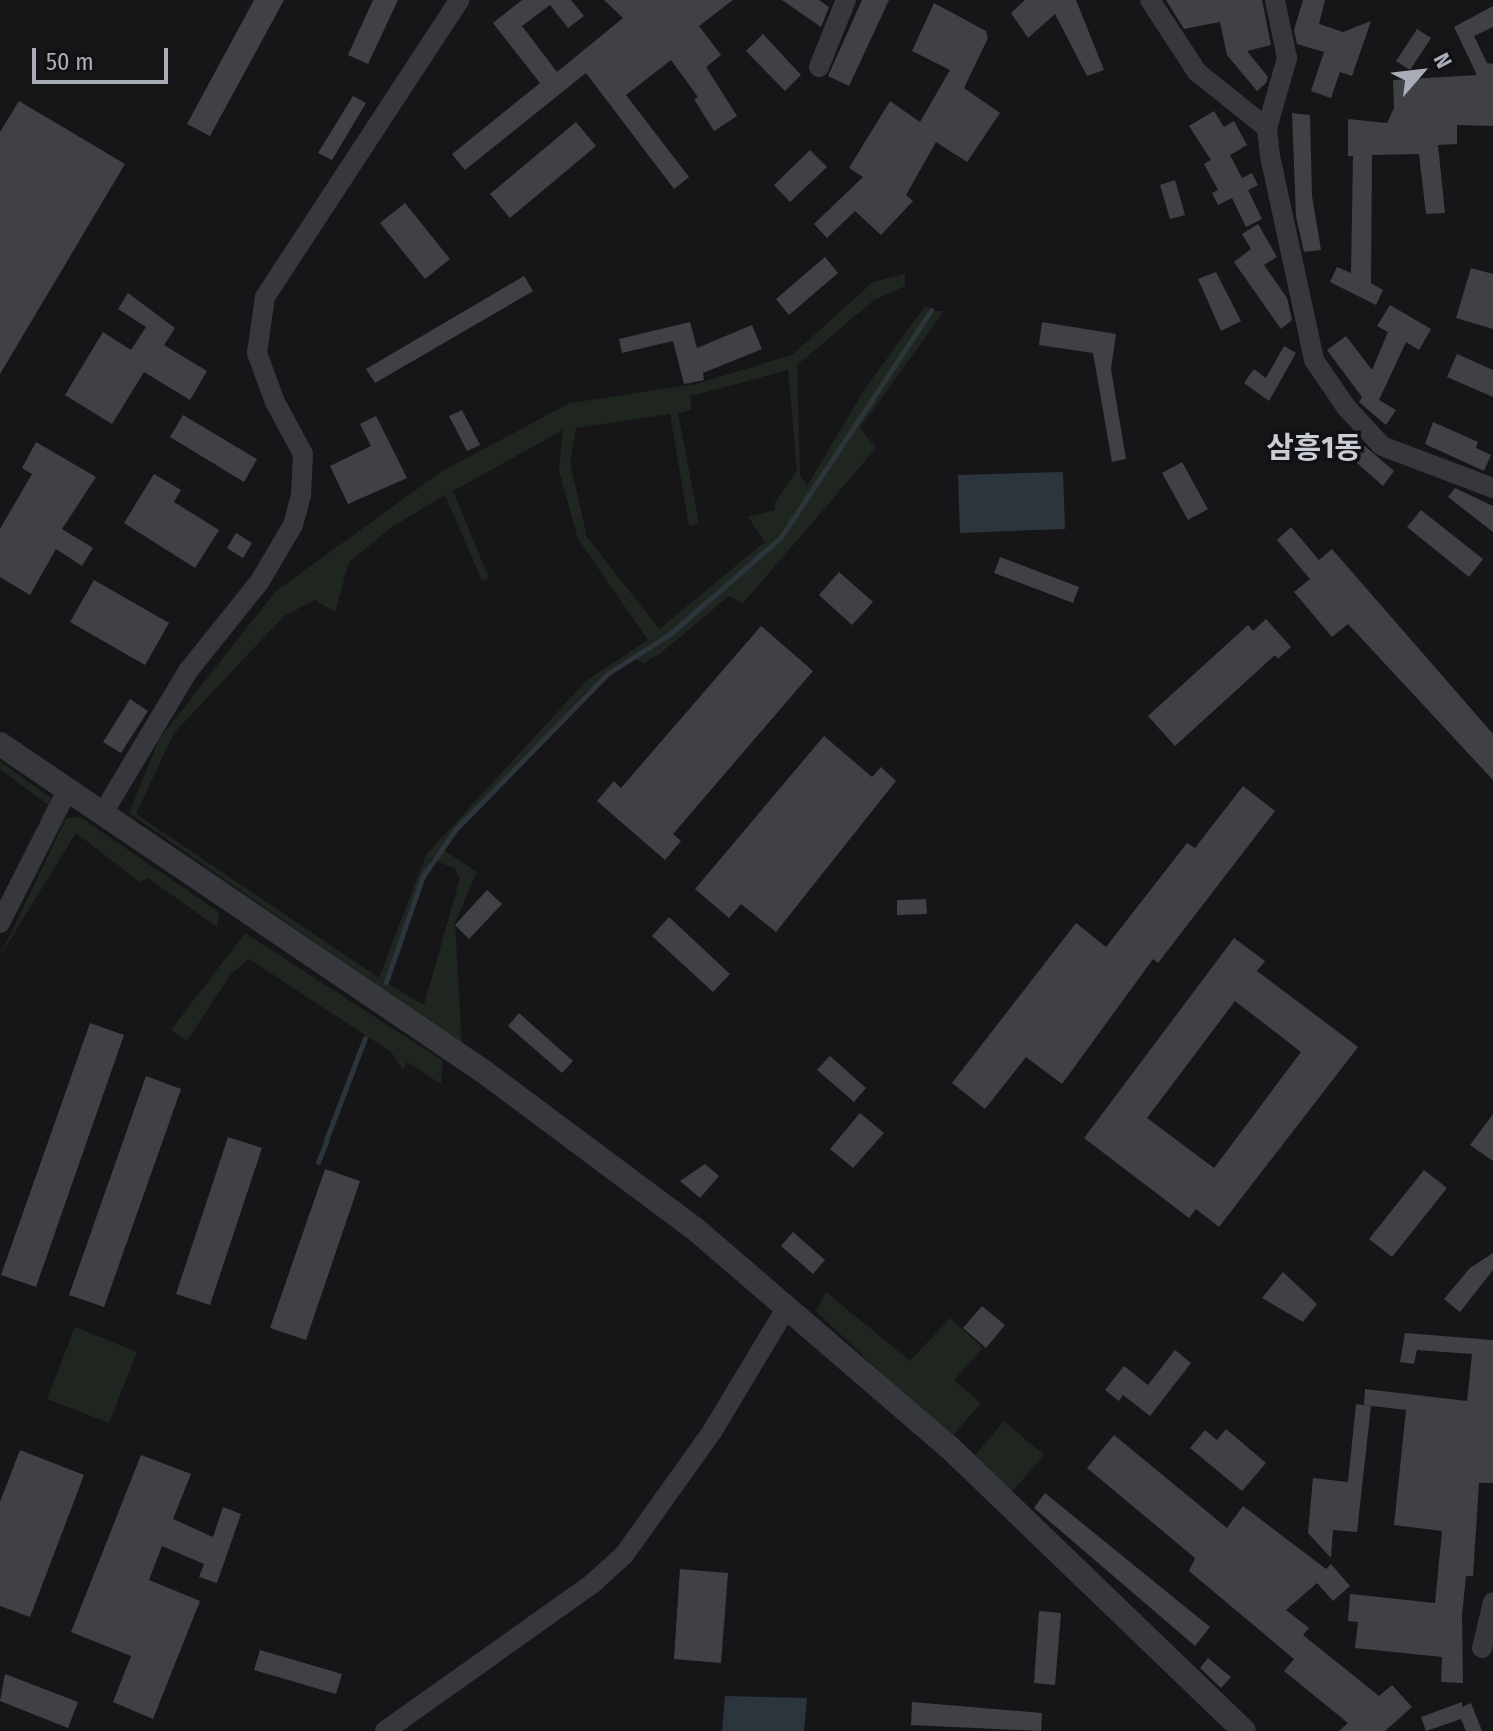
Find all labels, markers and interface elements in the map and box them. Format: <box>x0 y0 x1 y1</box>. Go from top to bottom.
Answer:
scale bar <box>36 32 172 82</box>
north arrow <box>1381 32 1461 112</box>
text: 50 m <box>46 48 94 76</box>
text: N <box>1428 48 1458 73</box>
district label: 삼흥1동 <box>1266 430 1362 466</box>

